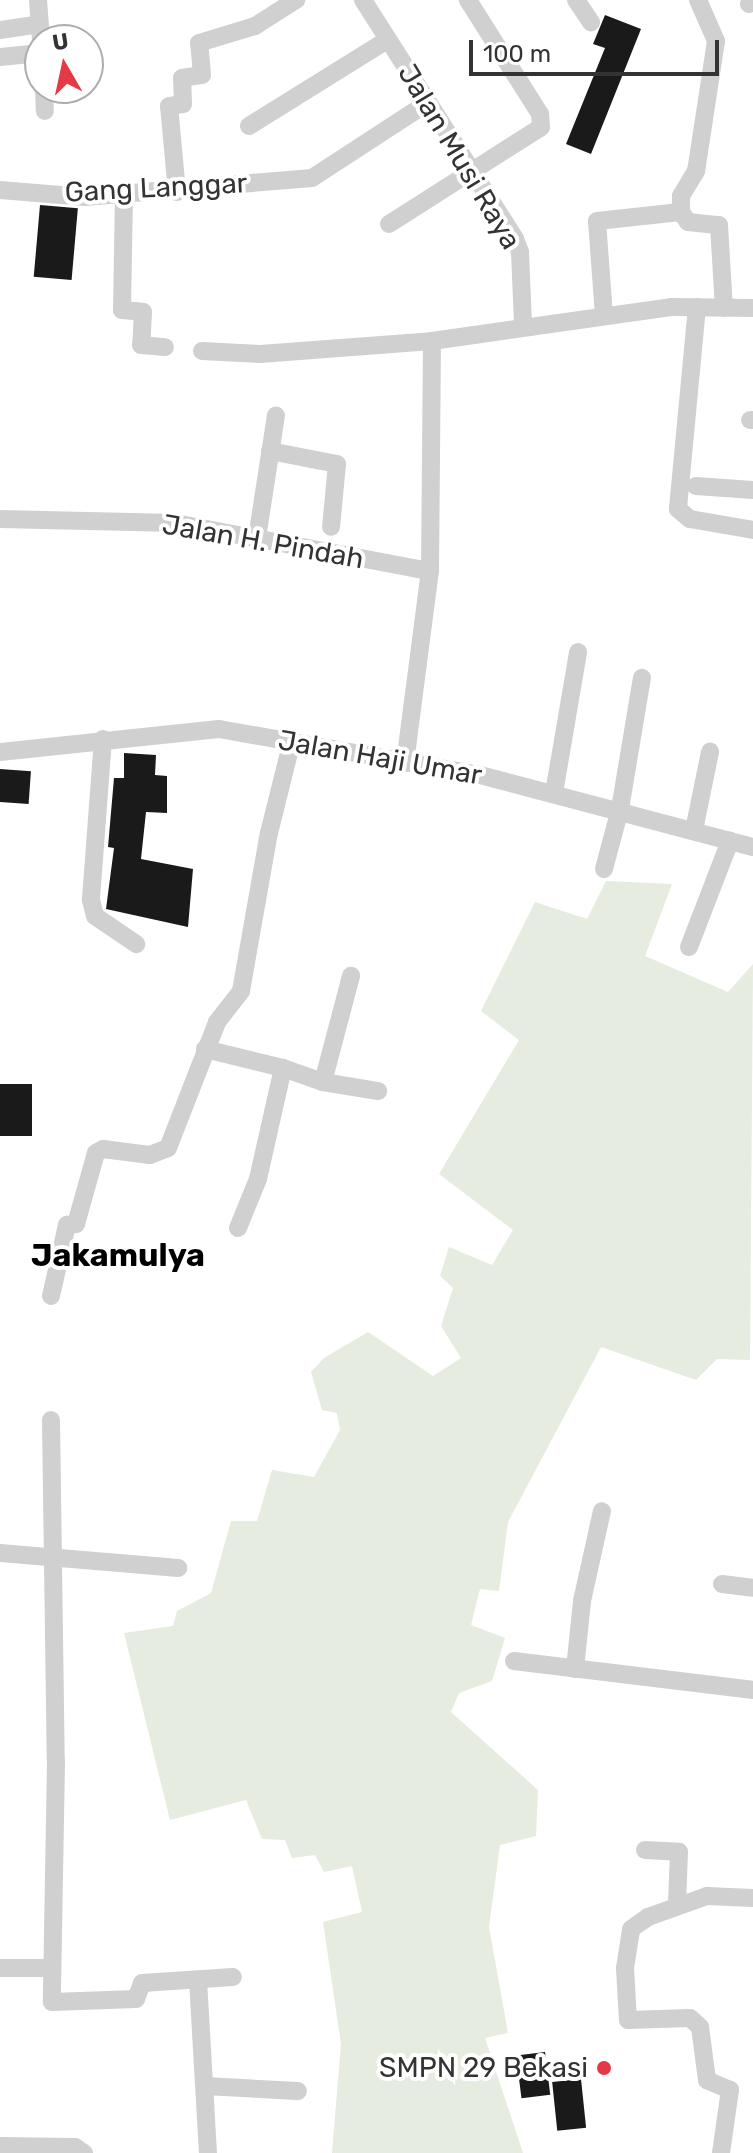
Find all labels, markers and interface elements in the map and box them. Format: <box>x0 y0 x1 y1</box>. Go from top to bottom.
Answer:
north arrow <box>24 24 104 104</box>
scale bar <box>473 24 723 74</box>
text: U <box>50 27 70 56</box>
text: 100 m <box>483 40 551 68</box>
street label: Jalan Musi Raya <box>391 58 527 256</box>
street label: Gang Langgar <box>64 166 248 210</box>
street label: Jalan H. Pindah <box>160 508 366 576</box>
street label: Jalan Haji Umar <box>276 724 484 792</box>
district label: Jakamulya <box>31 1236 205 1274</box>
place label: SMPN 29 Bekasi <box>379 2051 588 2085</box>
marker: SMPN 29 Bekasi <box>595 2059 613 2077</box>

